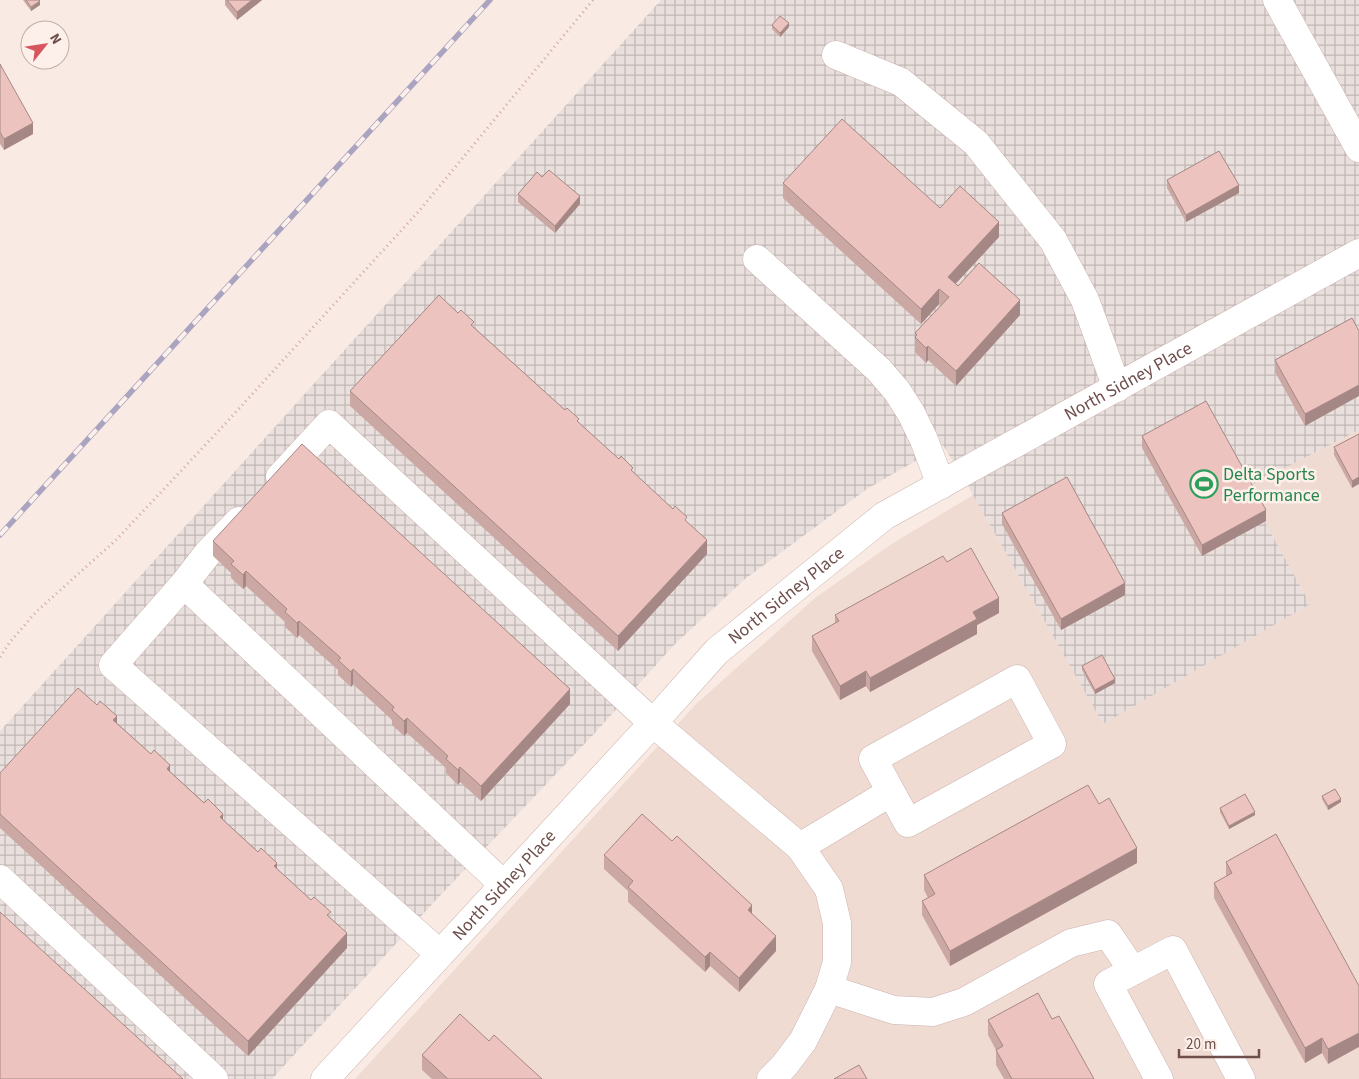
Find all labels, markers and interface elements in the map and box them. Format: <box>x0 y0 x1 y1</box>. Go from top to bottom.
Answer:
north arrow <box>20 20 70 70</box>
text: N <box>44 30 66 48</box>
street label: North Sidney Place <box>1060 336 1197 427</box>
place label: Delta Sports Performance <box>1223 462 1320 508</box>
sports icon: Delta Sports Performance <box>1189 469 1219 499</box>
street label: North Sidney Place <box>723 541 850 650</box>
street label: North Sidney Place <box>447 824 562 946</box>
scale bar <box>1179 1026 1259 1058</box>
text: 20 m <box>1186 1034 1216 1055</box>

